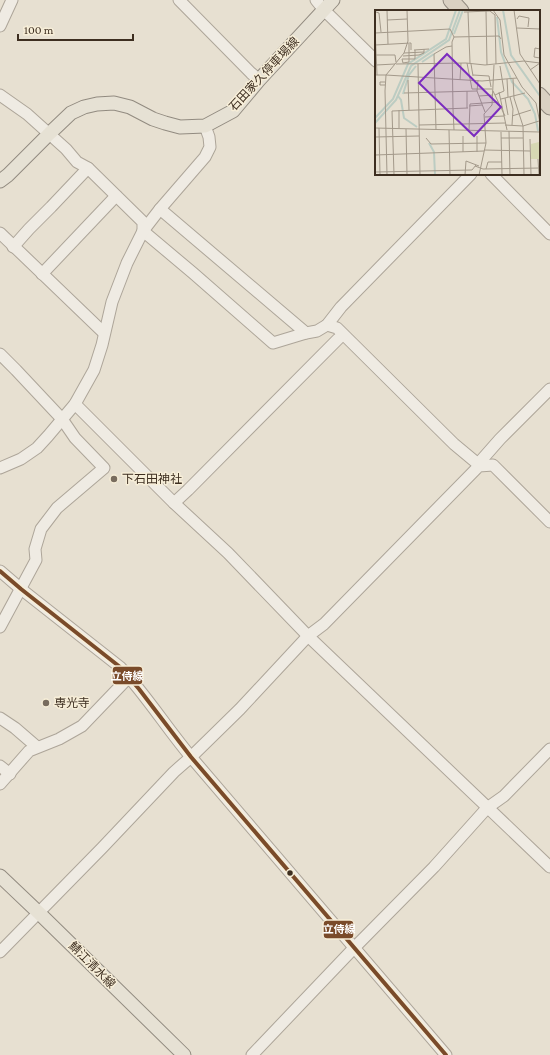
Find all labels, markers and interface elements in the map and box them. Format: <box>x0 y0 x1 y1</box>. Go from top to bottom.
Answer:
inset map <box>375 10 540 175</box>
scale bar <box>18 16 133 42</box>
text: 100 m <box>24 23 54 37</box>
street label: 石田家久停車場線 <box>226 34 302 114</box>
place label: 下石田神社 <box>122 472 182 486</box>
marker: 下石田神社 <box>109 474 119 484</box>
line badge: 立侍線 <box>112 666 143 685</box>
text: 立侍線 <box>111 670 144 682</box>
place label: 専光寺 <box>54 696 90 710</box>
marker: 専光寺 <box>41 698 51 708</box>
unlabelled marker <box>285 868 295 878</box>
line badge: 立侍線 <box>323 920 354 939</box>
text: 立侍線 <box>323 923 356 935</box>
street label: 鯖江清水線 <box>66 939 118 991</box>

